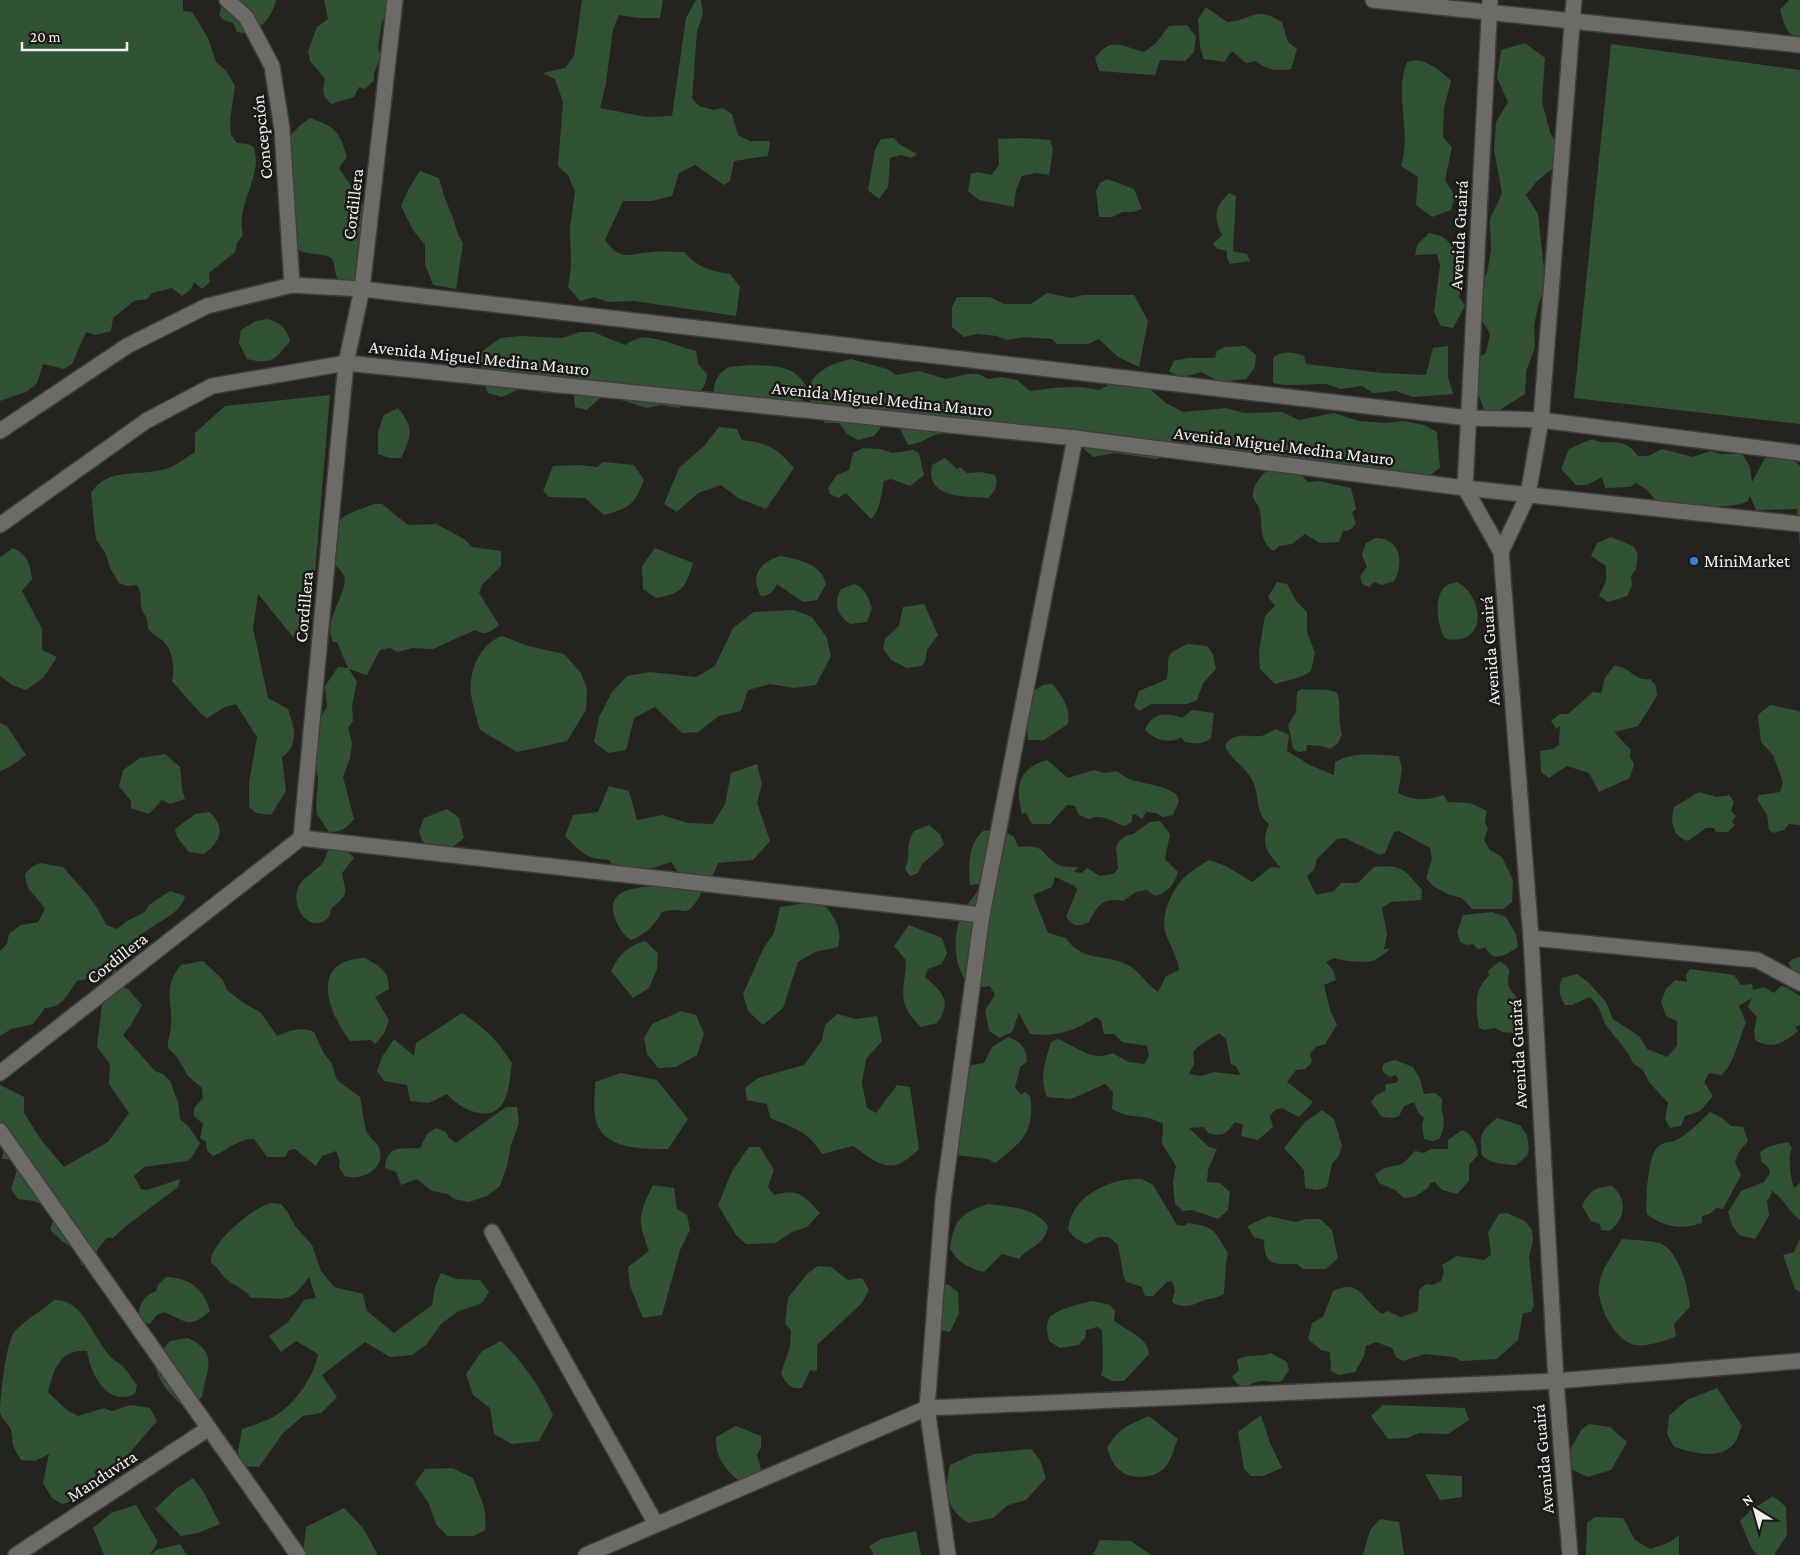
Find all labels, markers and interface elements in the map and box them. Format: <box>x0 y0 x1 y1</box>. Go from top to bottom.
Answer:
scale bar <box>22 20 128 52</box>
text: 20 m <box>30 29 61 45</box>
street label: Concepción <box>248 94 276 180</box>
street label: Cordillera <box>339 167 367 241</box>
street label: Avenida Guairá <box>1446 180 1472 290</box>
street label: Avenida Miguel Medina Mauro <box>368 336 590 380</box>
street label: Avenida Miguel Medina Mauro <box>771 377 993 421</box>
street label: Avenida Miguel Medina Mauro <box>1173 423 1395 469</box>
place label: MiniMarket <box>1704 551 1791 571</box>
marker: MiniMarket <box>1688 555 1700 567</box>
street label: Cordillera <box>291 571 317 643</box>
street label: Avenida Guairá <box>1476 596 1504 706</box>
street label: Cordillera <box>83 928 151 988</box>
street label: Avenida Guairá <box>1505 999 1531 1109</box>
street label: Avenida Guairá <box>1528 1403 1558 1515</box>
street label: Manduvira <box>63 1446 141 1506</box>
north arrow <box>1730 1485 1780 1535</box>
text: N <box>1739 1490 1756 1509</box>

